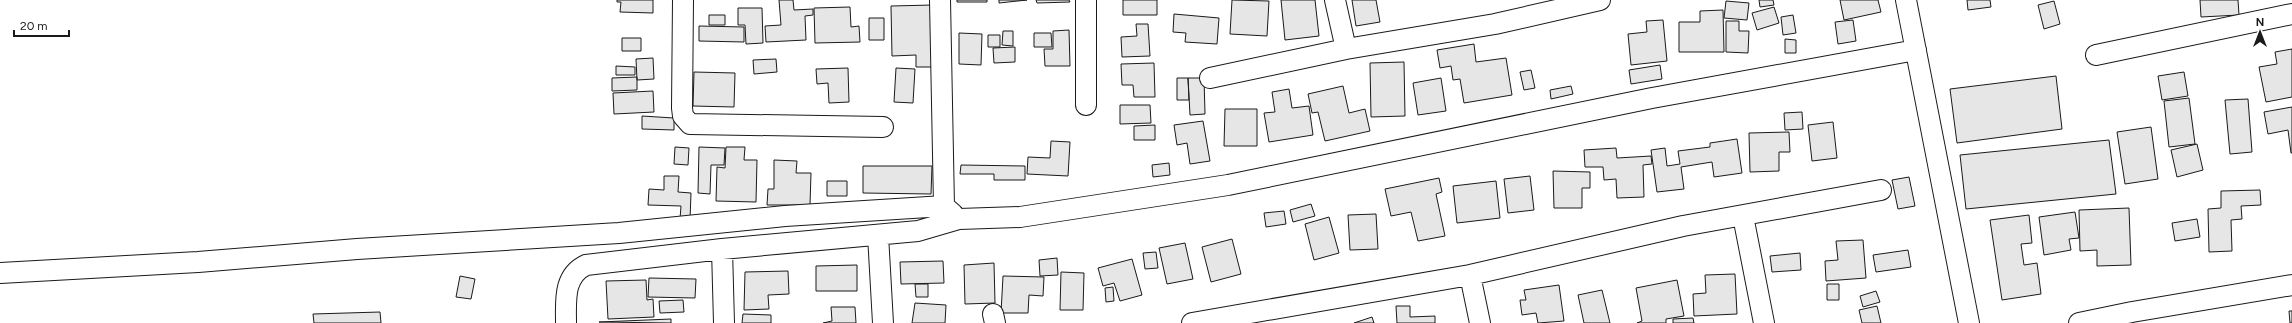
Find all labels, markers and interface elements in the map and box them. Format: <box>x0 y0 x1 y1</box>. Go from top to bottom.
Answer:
scale bar <box>14 12 69 38</box>
north arrow <box>2240 12 2280 52</box>
text: N <box>2256 16 2264 29</box>
text: 20 m <box>20 19 48 33</box>

